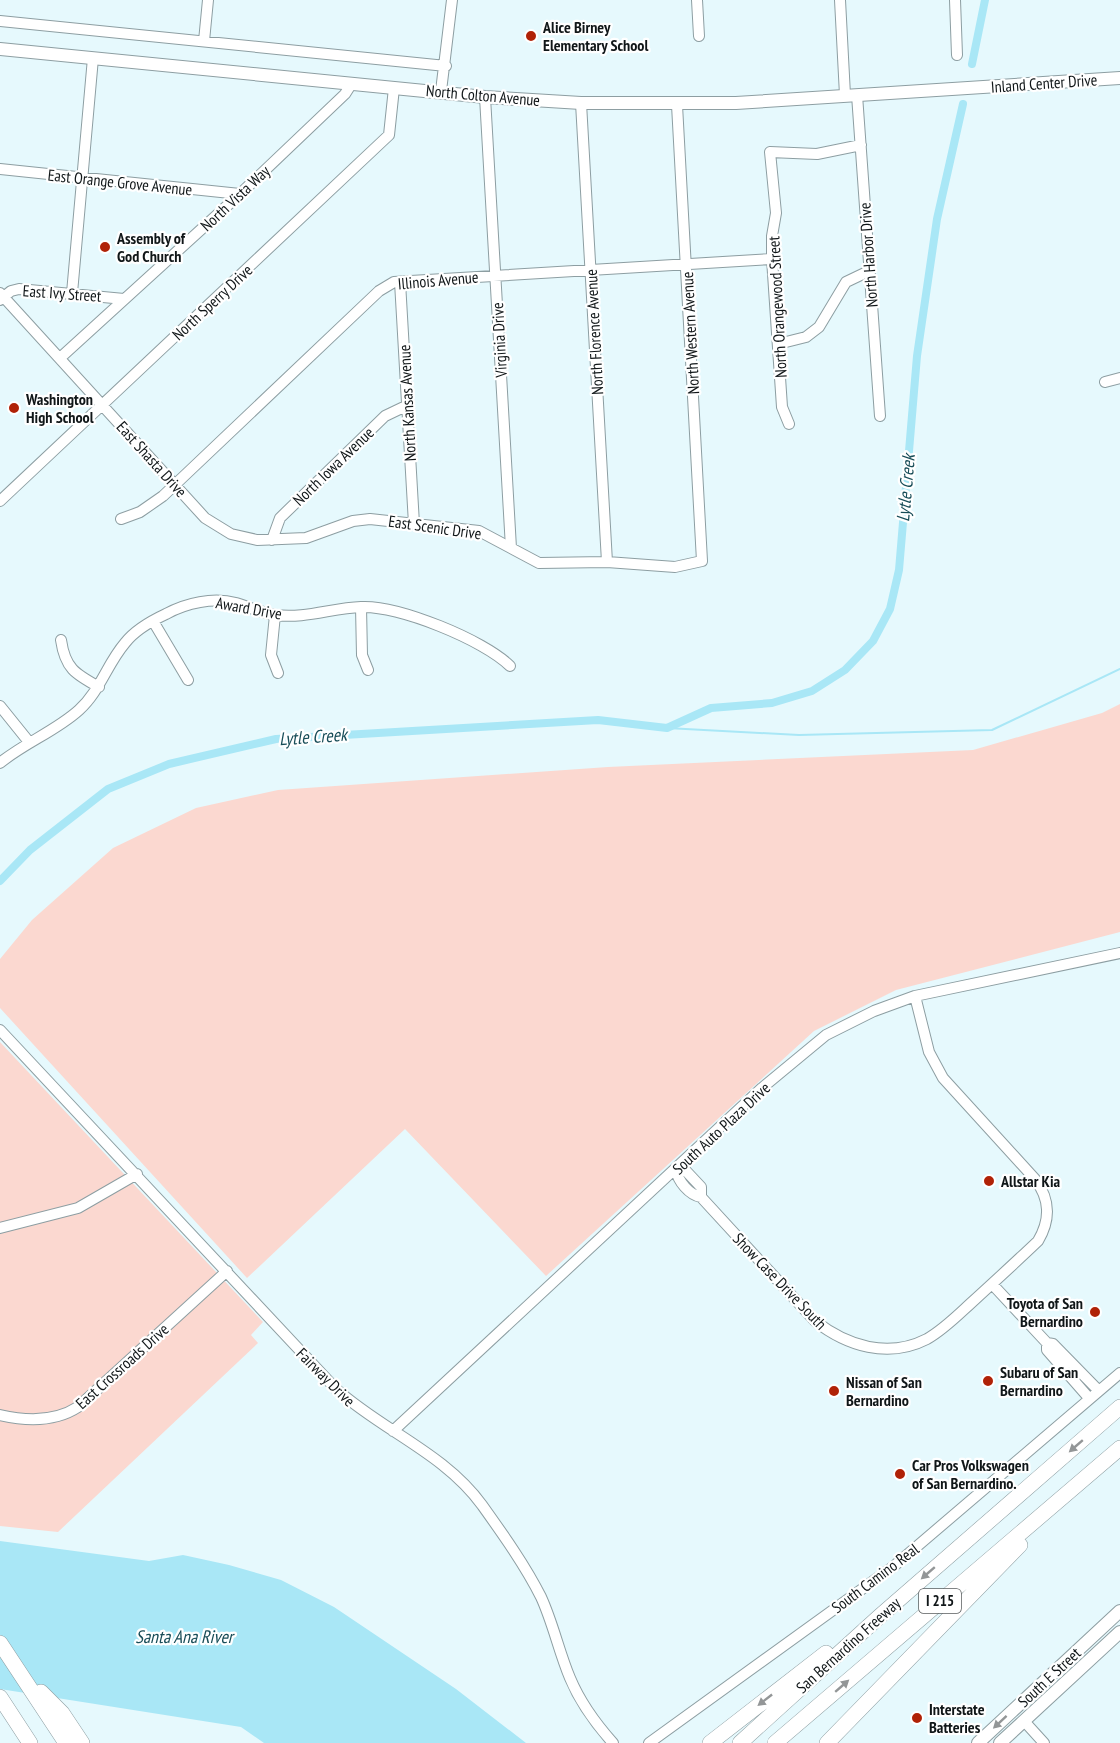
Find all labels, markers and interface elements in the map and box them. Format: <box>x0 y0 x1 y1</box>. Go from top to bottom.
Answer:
place label: Alice Birney Elementary School <box>542 17 648 55</box>
marker: Alice Birney Elementary School <box>524 29 538 43</box>
street label: Inland Center Drive <box>990 69 1098 97</box>
street label: North Colton Avenue <box>425 80 541 110</box>
street label: North Vista Way <box>196 161 274 235</box>
street label: East Orange Grove Avenue <box>47 164 193 200</box>
street label: North Harbor Drive <box>854 202 882 308</box>
place label: Assembly of God Church <box>116 228 186 266</box>
street label: North Orangewood Street <box>763 235 791 378</box>
marker: Assembly of God Church <box>98 240 112 254</box>
street label: North Sperry Drive <box>168 260 256 344</box>
street label: Illinois Avenue <box>397 267 479 293</box>
street label: North Florence Avenue <box>581 269 607 395</box>
street label: North Western Avenue <box>677 271 703 395</box>
street label: East Ivy Street <box>22 280 103 306</box>
street label: Virginia Drive <box>487 302 511 379</box>
street label: North Kansas Avenue <box>394 344 420 462</box>
place label: Washington High School <box>25 389 94 427</box>
marker: Washington High School <box>7 401 21 415</box>
street label: East Shasta Drive <box>113 417 191 501</box>
street label: North Iowa Avenue <box>288 422 378 510</box>
water label: Lytle Creek <box>891 451 920 523</box>
street label: East Scenic Drive <box>387 511 483 543</box>
street label: Award Drive <box>214 592 284 624</box>
water label: Lytle Creek <box>278 723 350 750</box>
street label: South Auto Plaza Drive <box>668 1078 774 1178</box>
place label: Allstar Kia <box>1000 1171 1061 1191</box>
marker: Allstar Kia <box>982 1174 996 1188</box>
street label: Show Case Drive South <box>729 1228 831 1334</box>
place label: Toyota of San Bernardino <box>1007 1293 1083 1331</box>
marker: Toyota of San Bernardino <box>1088 1305 1102 1319</box>
street label: East Crossroads Drive <box>71 1319 173 1413</box>
street label: Fairway Drive <box>293 1344 359 1410</box>
place label: Subaru of San Bernardino <box>1000 1362 1078 1400</box>
place label: Nissan of San Bernardino <box>846 1372 922 1410</box>
marker: Subaru of San Bernardino <box>981 1374 995 1388</box>
marker: Nissan of San Bernardino <box>827 1384 841 1398</box>
one-way arrow <box>1069 1439 1084 1452</box>
place label: Car Pros Volkswagen of San Bernardino. <box>912 1455 1029 1493</box>
marker: Car Pros Volkswagen of San Bernardino. <box>893 1467 907 1481</box>
street label: South Camino Real <box>827 1539 923 1617</box>
one-way arrow <box>921 1566 936 1579</box>
road number: I 215 <box>919 1589 961 1613</box>
street label: San Bernardino Freeway <box>792 1593 904 1697</box>
water label: Santa Ana River <box>135 1625 236 1648</box>
street label: South E Street <box>1013 1642 1085 1711</box>
one-way arrow <box>834 1680 849 1693</box>
one-way arrow <box>757 1694 773 1707</box>
place label: Interstate Batteries <box>929 1699 985 1737</box>
marker: Interstate Batteries <box>910 1711 924 1725</box>
one-way arrow <box>994 1715 1008 1729</box>

